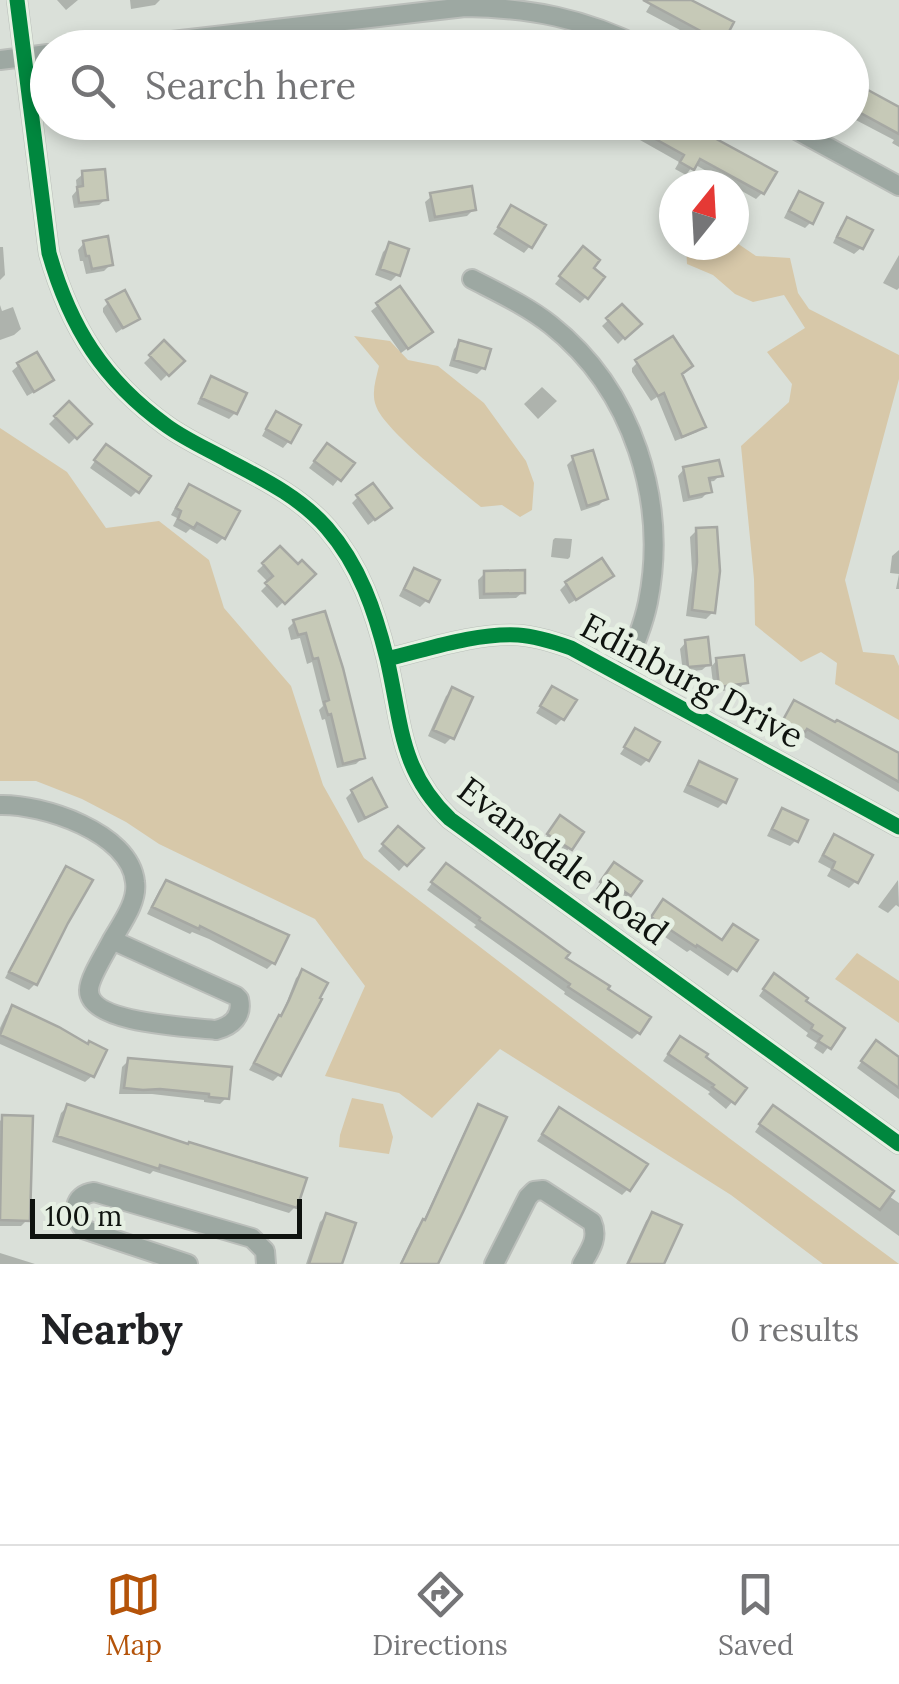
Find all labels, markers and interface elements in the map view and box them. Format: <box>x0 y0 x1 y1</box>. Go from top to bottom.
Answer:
search box <box>30 30 869 140</box>
icon: search <box>65 58 120 113</box>
text: Search here <box>145 61 356 109</box>
north arrow <box>659 170 749 260</box>
street label: Edinburg Drive <box>573 603 811 758</box>
street label: Evansdale Road <box>449 767 678 954</box>
scale bar <box>30 1194 302 1238</box>
text: 100 m <box>45 1198 122 1234</box>
text: Nearby <box>40 1302 183 1356</box>
text: 0 results <box>730 1309 859 1350</box>
tab: Map <box>105 1567 162 1663</box>
tab: Directions <box>372 1567 508 1663</box>
tab: Saved <box>718 1567 794 1663</box>

